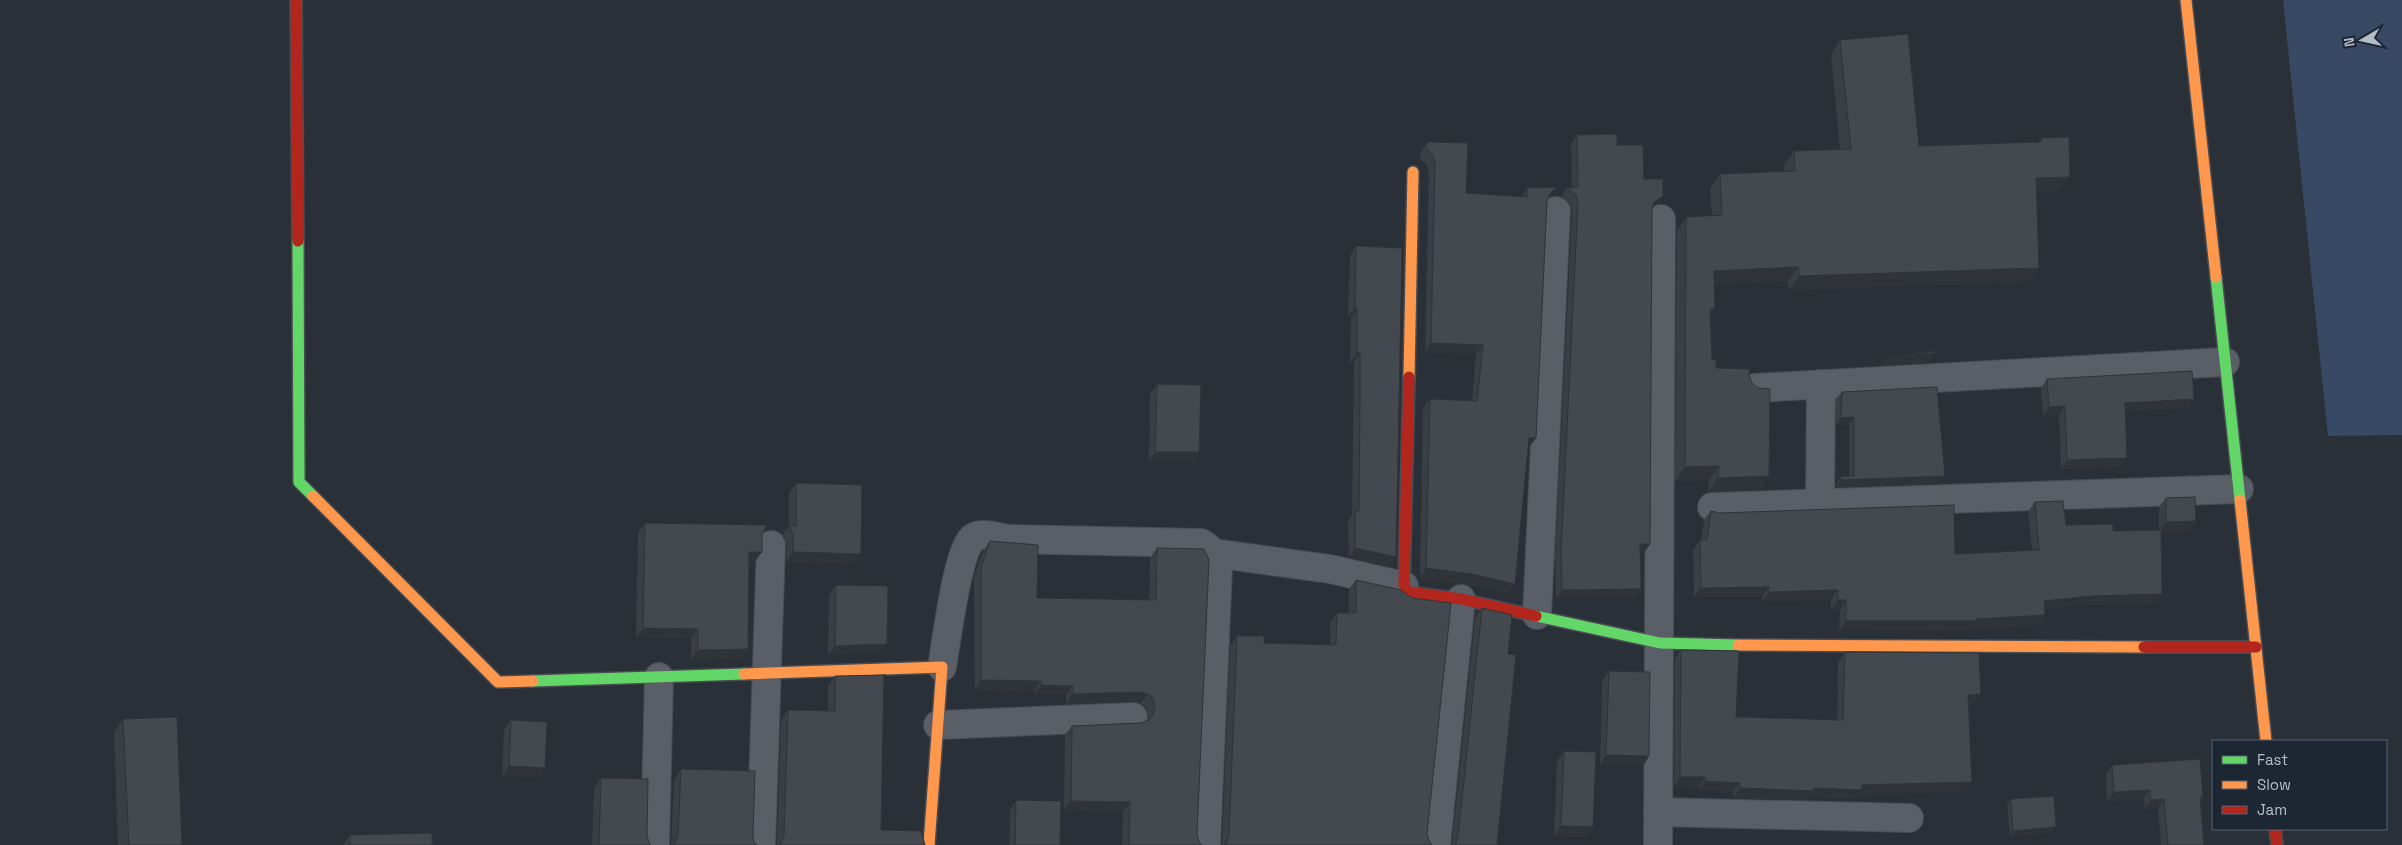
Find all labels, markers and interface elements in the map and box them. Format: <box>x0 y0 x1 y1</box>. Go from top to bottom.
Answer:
north arrow <box>2337 15 2387 65</box>
text: N <box>2340 36 2359 48</box>
legend <box>2212 740 2387 830</box>
text: Fast <box>2257 750 2288 769</box>
text: Slow <box>2257 775 2291 794</box>
text: Jam <box>2257 800 2287 819</box>

